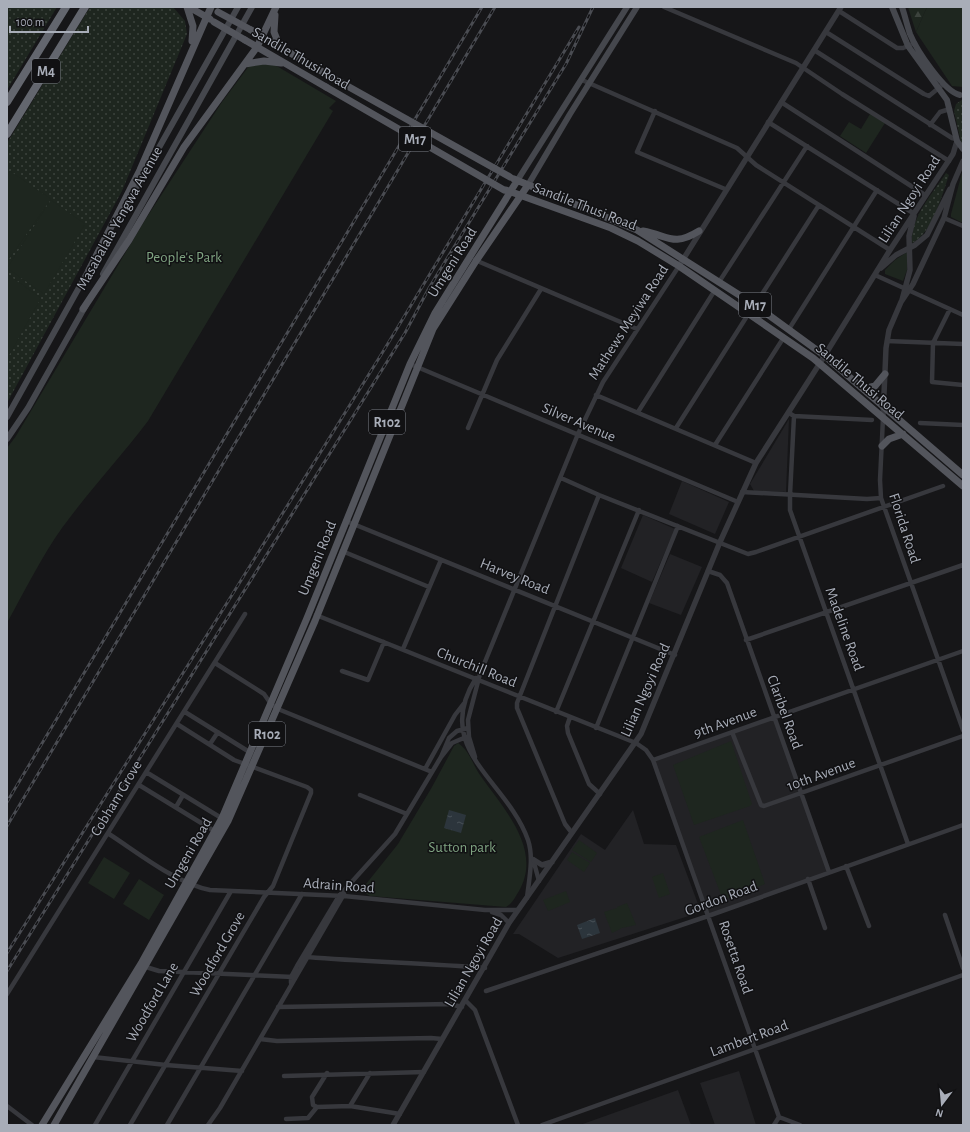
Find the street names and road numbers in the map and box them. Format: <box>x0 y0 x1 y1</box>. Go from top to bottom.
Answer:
street label: Sandile Thusi Road <box>249 24 352 93</box>
road number: M4 <box>32 59 60 83</box>
road number: M17 <box>399 127 431 151</box>
street label: Masabalala Yengwa Avenue <box>74 144 165 292</box>
street label: Lilian Ngoyi Road <box>876 153 943 246</box>
street label: Sandile Thusi Road <box>531 180 639 233</box>
street label: Umgeni Road <box>425 225 480 300</box>
street label: Mathews Meyiwa Road <box>586 262 671 382</box>
road number: M17 <box>739 293 771 317</box>
street label: Sandile Thusi Road <box>813 340 907 423</box>
street label: Silver Avenue <box>540 400 618 445</box>
road number: R102 <box>369 410 405 434</box>
street label: Florida Road <box>886 491 923 565</box>
street label: Umgeni Road <box>296 519 339 598</box>
street label: Harvey Road <box>478 556 552 597</box>
street label: Madeline Road <box>823 585 867 673</box>
street label: Lilian Ngoyi Road <box>618 641 673 739</box>
street label: Churchill Road <box>435 645 519 690</box>
street label: Claribel Road <box>764 673 805 751</box>
street label: 9th Avenue <box>692 704 759 741</box>
road number: R102 <box>249 722 285 746</box>
street label: 10th Avenue <box>785 755 858 794</box>
street label: Cobham Grove <box>88 758 145 839</box>
street label: Umgeni Road <box>162 815 215 891</box>
street label: Adrain Road <box>303 876 375 895</box>
street label: Gordon Road <box>683 878 760 918</box>
street label: Woodford Grove <box>187 909 248 999</box>
street label: Lilian Ngoyi Road <box>442 915 505 1010</box>
street label: Rosetta Road <box>716 919 755 996</box>
street label: Woodford Lane <box>124 960 181 1045</box>
street label: Lambert Road <box>708 1017 790 1059</box>

